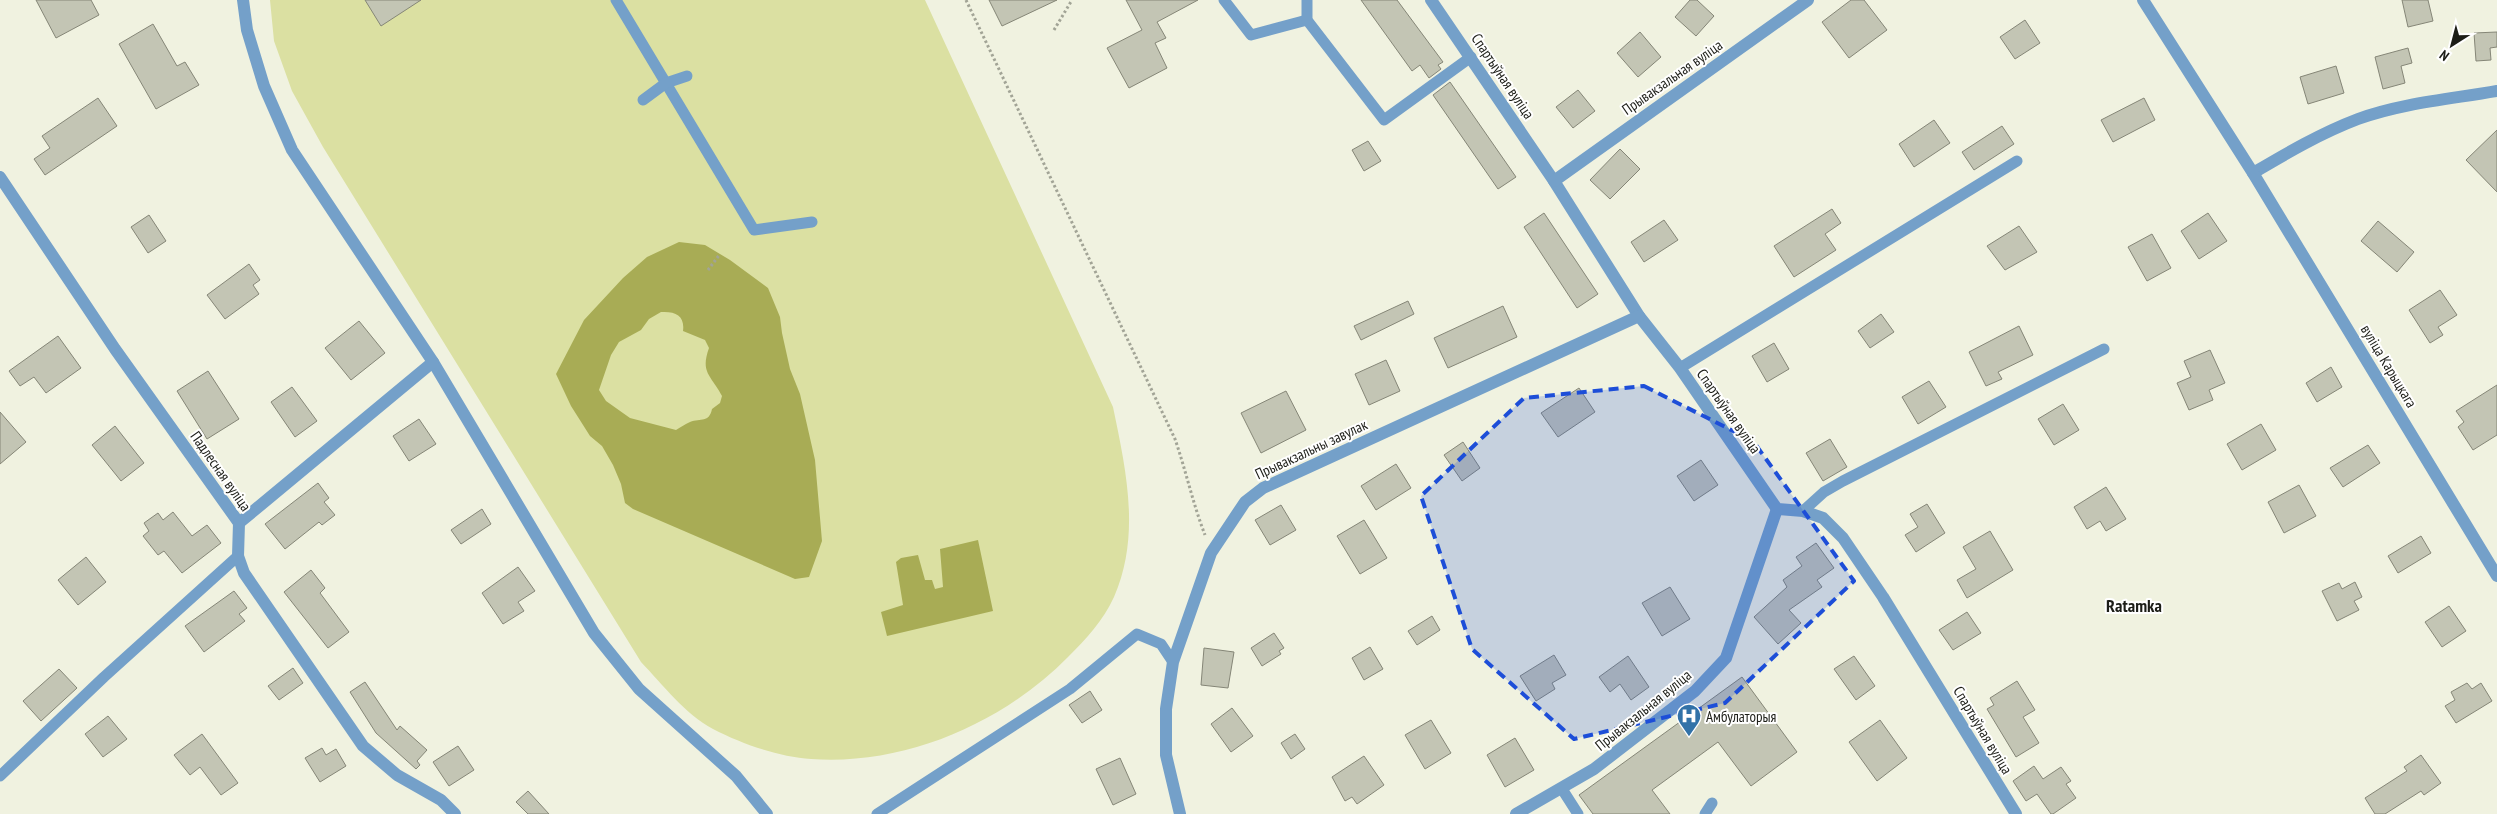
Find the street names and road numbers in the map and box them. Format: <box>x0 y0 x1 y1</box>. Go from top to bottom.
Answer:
street label: Спартыўная вуліца <box>1467 30 1539 122</box>
street label: Прывакзальная вуліца <box>1618 35 1726 119</box>
street label: вуліца Карыцкага <box>2357 321 2421 411</box>
street label: Спартыўная вуліца <box>1693 365 1765 457</box>
street label: Прывакзальны завулак <box>1252 415 1370 483</box>
street label: Падлесная вуліца <box>186 427 256 515</box>
street label: Прывакзальная вуліца <box>1591 665 1695 755</box>
street label: Спартыўная вуліца <box>1949 683 2017 777</box>

